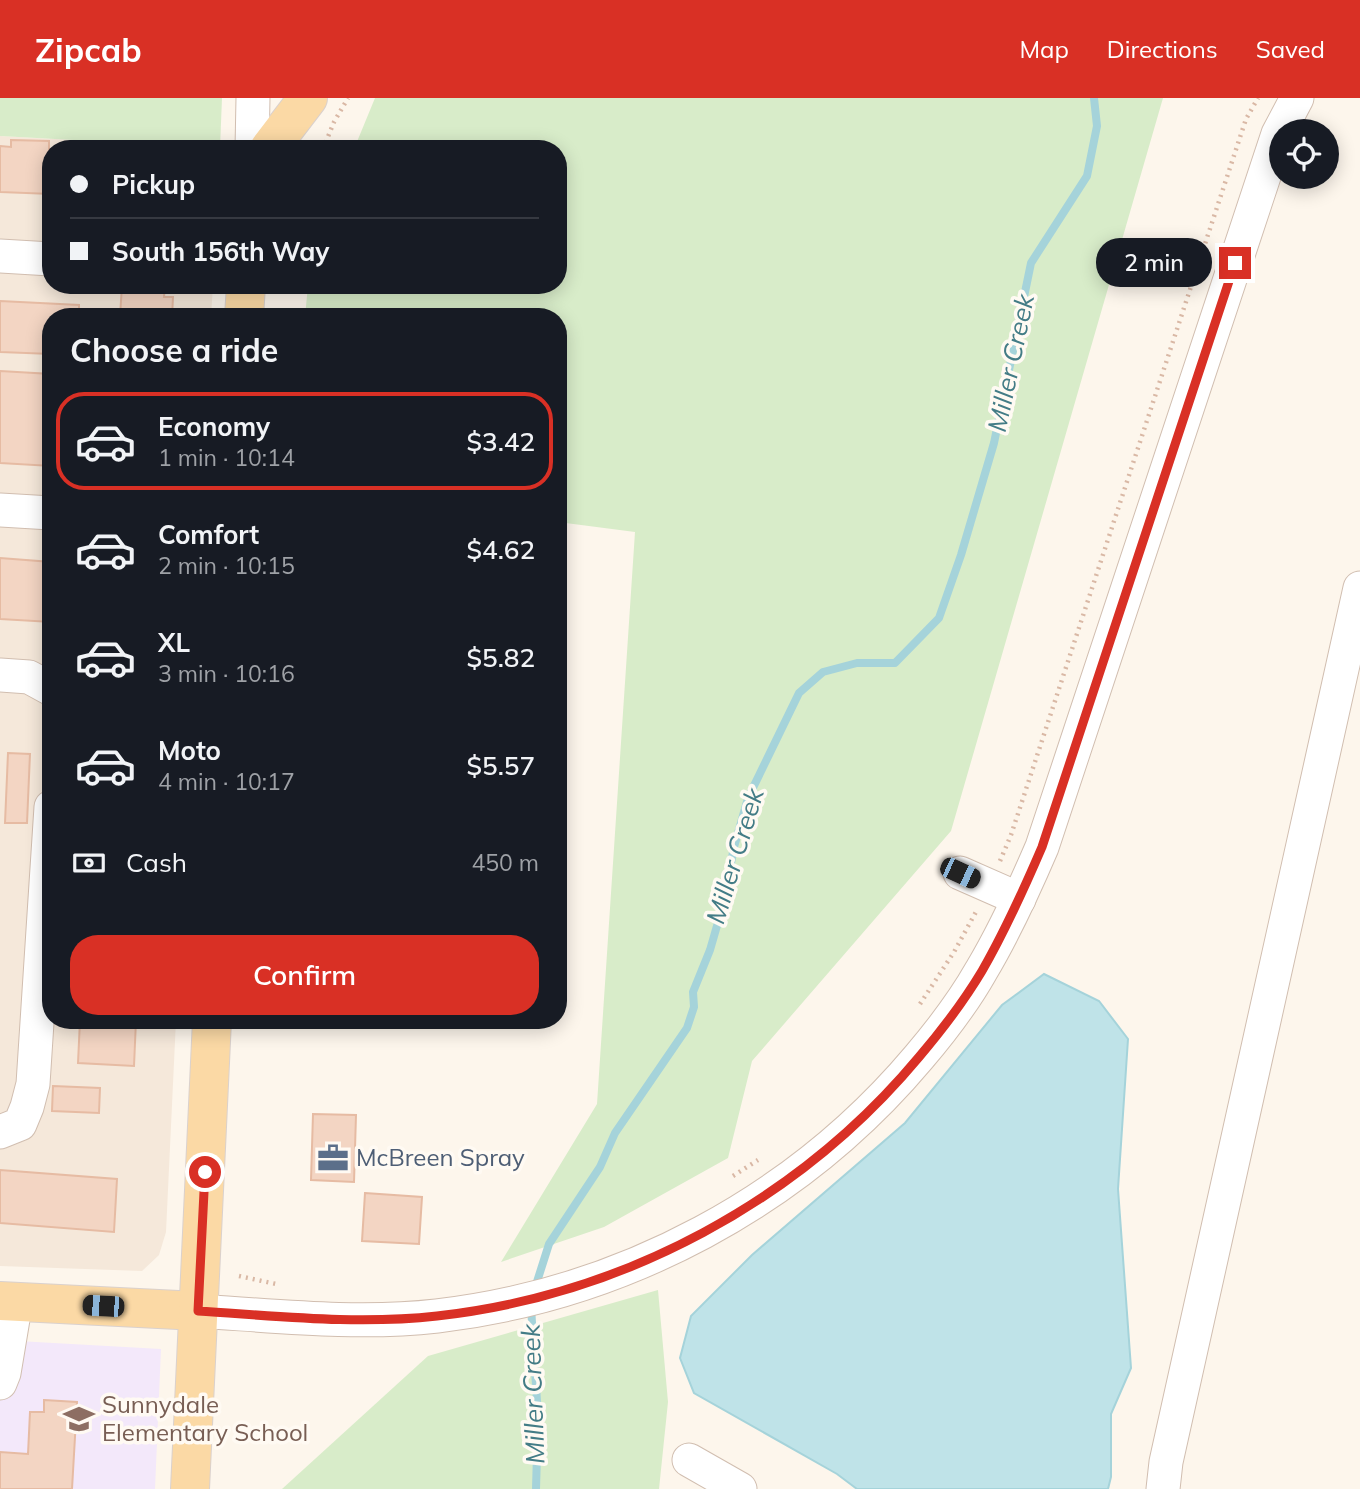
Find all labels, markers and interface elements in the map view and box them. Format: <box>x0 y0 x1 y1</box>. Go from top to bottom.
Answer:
text: Zipcab <box>35 29 142 70</box>
text: Map <box>1019 34 1069 64</box>
text: Directions <box>1107 34 1218 64</box>
text: Saved <box>1256 34 1325 64</box>
map controls <box>1269 119 1339 189</box>
button: locate <box>1269 119 1339 189</box>
text: Pickup <box>112 168 195 201</box>
text: South 156th Way <box>112 235 329 268</box>
callout: 2 min <box>1095 238 1210 288</box>
route end <box>1219 247 1251 279</box>
text: 2 min <box>1124 248 1184 277</box>
water label: Miller Creek <box>980 290 1041 435</box>
text: Choose a ride <box>70 330 278 370</box>
icon: car <box>74 410 137 473</box>
text: Economy <box>158 410 270 443</box>
text: $3.42 <box>466 425 535 458</box>
text: 1 min · 10:14 <box>158 443 295 472</box>
icon: car <box>74 518 137 581</box>
text: Comfort <box>158 518 259 551</box>
text: $4.62 <box>466 533 535 566</box>
text: 2 min · 10:15 <box>158 551 295 580</box>
icon: car <box>74 626 137 689</box>
text: XL <box>158 626 190 659</box>
text: $5.82 <box>466 641 535 674</box>
text: 3 min · 10:16 <box>158 659 295 688</box>
icon: car <box>74 734 137 797</box>
text: Moto <box>158 734 221 767</box>
text: $5.57 <box>466 749 535 782</box>
text: 4 min · 10:17 <box>158 767 295 796</box>
water label: Miller Creek <box>698 784 771 928</box>
icon: cash <box>70 844 108 882</box>
text: Cash <box>126 846 187 879</box>
text: 450 m <box>471 848 539 877</box>
car <box>937 855 984 891</box>
button: Confirm <box>70 935 539 1015</box>
office icon: McBreen Spray <box>316 1141 350 1175</box>
place label: McBreen Spray <box>356 1142 525 1172</box>
route start <box>189 1156 221 1188</box>
car <box>82 1294 125 1318</box>
water label: Miller Creek <box>514 1323 551 1465</box>
place label: Sunnydale Elementary School <box>102 1389 308 1447</box>
school or university icon: Sunnydale Elementary School <box>62 1402 96 1436</box>

